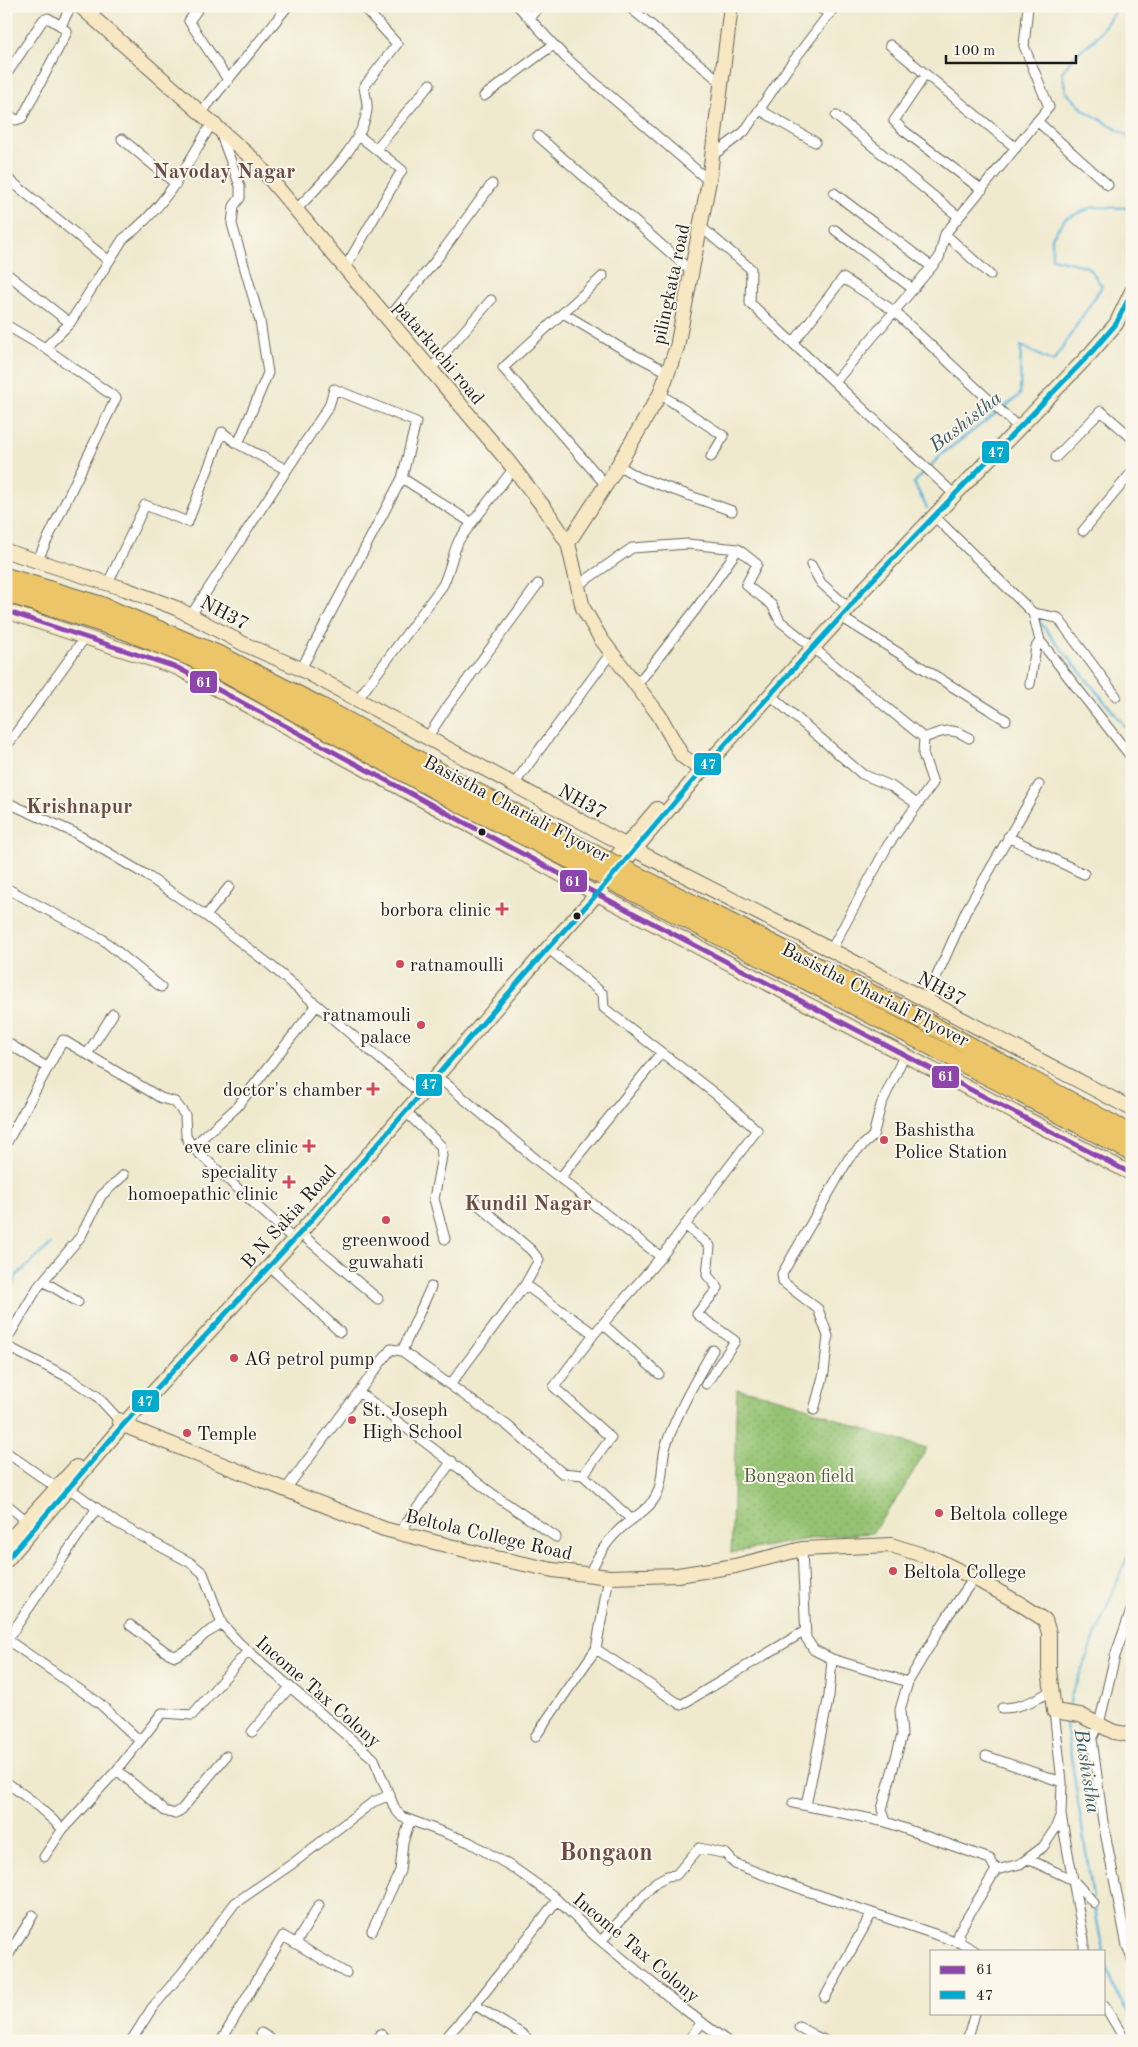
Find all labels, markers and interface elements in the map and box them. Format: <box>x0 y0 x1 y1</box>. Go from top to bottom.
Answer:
scale bar <box>946 32 1076 64</box>
text: 100 m <box>953 44 995 59</box>
district label: Navoday Nagar <box>153 162 295 183</box>
street label: pilingkata road <box>650 222 695 347</box>
street label: patarkuchi road <box>389 298 487 409</box>
water label: Bashistha <box>926 388 1006 457</box>
line badge: 47 <box>981 440 1010 464</box>
text: 47 <box>988 446 1004 460</box>
street label: NH37 <box>197 594 251 635</box>
line badge: 61 <box>189 670 218 694</box>
text: 61 <box>196 676 212 690</box>
line badge: 47 <box>693 752 722 776</box>
street label: Basistha Chariali Flyover <box>420 753 612 867</box>
text: 47 <box>700 758 716 772</box>
street label: NH37 <box>555 782 609 824</box>
district label: Krishnapur <box>26 797 132 818</box>
unlabelled marker <box>477 827 487 837</box>
line badge: 61 <box>559 869 588 893</box>
text: 61 <box>565 875 581 889</box>
place label: borbora clinic <box>380 902 491 921</box>
marker: borbora clinic <box>495 902 509 916</box>
unlabelled marker <box>572 911 582 921</box>
street label: Basistha Chariali Flyover <box>778 941 972 1052</box>
place label: ratnamoulli <box>410 957 504 976</box>
marker: ratnamoulli <box>394 958 406 970</box>
street label: NH37 <box>914 970 968 1011</box>
place label: ratnamouli palace <box>323 1007 411 1048</box>
marker: ratnamouli palace <box>415 1019 427 1031</box>
line badge: 61 <box>931 1065 960 1089</box>
text: 61 <box>938 1070 954 1084</box>
line badge: 47 <box>415 1073 443 1097</box>
text: 47 <box>421 1078 437 1092</box>
place label: doctor's chamber <box>223 1082 362 1101</box>
marker: doctor's chamber <box>366 1082 380 1096</box>
place label: Bashistha Police Station <box>894 1122 1007 1163</box>
marker: Bashistha Police Station <box>878 1134 890 1146</box>
place label: eve care clinic <box>184 1139 298 1158</box>
marker: eve care clinic <box>302 1139 316 1153</box>
street label: B N Sakia Road <box>239 1162 341 1273</box>
place label: speciality homoepathic clinic <box>128 1164 278 1205</box>
marker: speciality homoepathic clinic <box>282 1175 296 1189</box>
district label: Kundil Nagar <box>464 1194 592 1215</box>
marker: greenwood guwahati <box>380 1214 392 1226</box>
place label: greenwood guwahati <box>342 1232 430 1273</box>
place label: AG petrol pump <box>244 1351 374 1370</box>
marker: AG petrol pump <box>228 1352 240 1364</box>
line badge: 47 <box>131 1389 160 1413</box>
text: 47 <box>137 1395 153 1409</box>
place label: St. Joseph High School <box>362 1402 462 1443</box>
marker: St. Joseph High School <box>346 1414 358 1426</box>
place label: Temple <box>197 1426 257 1445</box>
marker: Temple <box>181 1427 193 1439</box>
park label: Bongaon field <box>743 1468 855 1487</box>
place label: Beltola college <box>949 1506 1068 1525</box>
marker: Beltola college <box>933 1507 945 1519</box>
street label: Beltola College Road <box>403 1508 574 1565</box>
place label: Beltola College <box>903 1564 1026 1583</box>
marker: Beltola College <box>887 1565 899 1577</box>
street label: Income Tax Colony <box>251 1634 384 1752</box>
water label: Bashistha <box>1069 1726 1103 1815</box>
district label: Bongaon <box>559 1842 653 1866</box>
street label: Income Tax Colony <box>568 1891 702 2007</box>
legend <box>930 1950 1106 2014</box>
text: 61 <box>976 1963 993 1978</box>
text: 47 <box>976 1989 993 2004</box>

